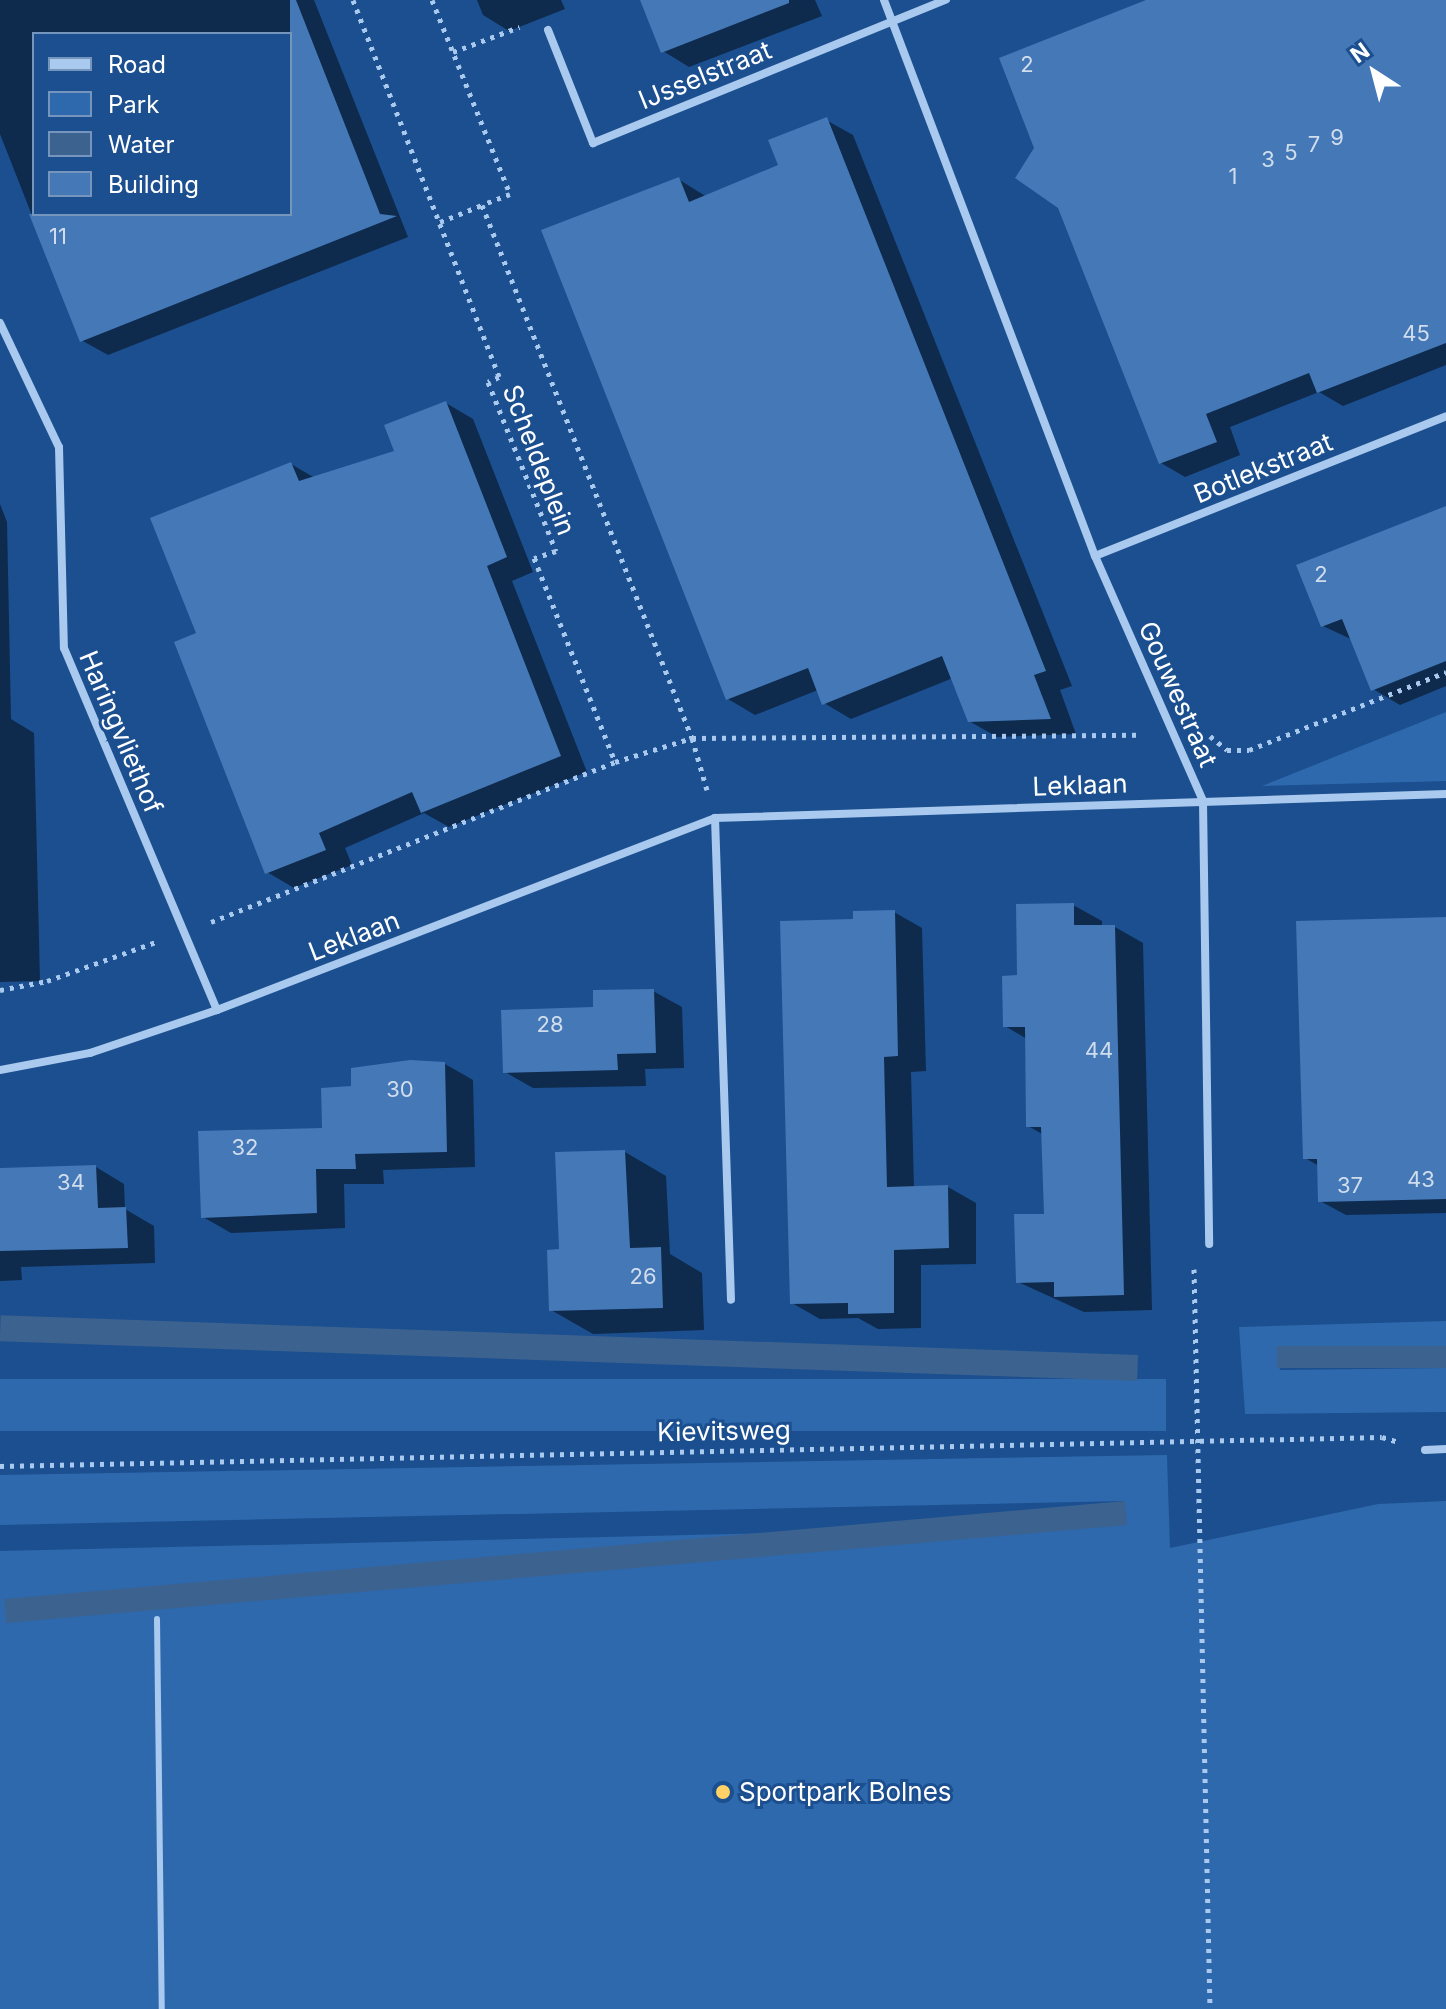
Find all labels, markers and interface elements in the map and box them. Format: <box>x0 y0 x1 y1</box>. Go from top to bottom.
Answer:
legend <box>32 32 292 216</box>
north arrow <box>1334 32 1414 112</box>
street label: IJsselstraat <box>634 34 776 116</box>
text: N <box>1345 37 1374 68</box>
text: Road <box>108 50 166 79</box>
house number: 2 <box>1020 52 1034 78</box>
text: Park <box>108 90 159 119</box>
house number: 9 <box>1330 125 1344 151</box>
text: Water <box>108 130 175 159</box>
house number: 7 <box>1308 132 1320 158</box>
house number: 5 <box>1284 140 1298 166</box>
house number: 3 <box>1261 147 1275 173</box>
house number: 1 <box>1229 164 1237 190</box>
text: Building <box>108 170 199 199</box>
house number: 11 <box>49 224 67 250</box>
house number: 45 <box>1402 321 1430 347</box>
street label: Scheldeplein <box>496 380 582 540</box>
street label: Botlekstraat <box>1189 426 1337 510</box>
house number: 2 <box>1314 562 1328 588</box>
street label: Gouwestraat <box>1132 616 1224 772</box>
street label: Haringvliethof <box>73 646 169 818</box>
street label: Leklaan <box>1032 768 1128 802</box>
street label: Leklaan <box>304 904 404 968</box>
house number: 28 <box>536 1012 564 1038</box>
house number: 44 <box>1085 1038 1113 1064</box>
house number: 30 <box>386 1077 414 1103</box>
house number: 32 <box>231 1135 259 1161</box>
house number: 43 <box>1407 1167 1435 1193</box>
house number: 34 <box>57 1170 85 1196</box>
house number: 37 <box>1337 1173 1363 1199</box>
house number: 26 <box>629 1264 657 1290</box>
street label: Kievitsweg <box>657 1414 791 1448</box>
place label: Sportpark Bolnes <box>739 1776 952 1808</box>
marker: Sportpark Bolnes <box>714 1783 732 1801</box>

